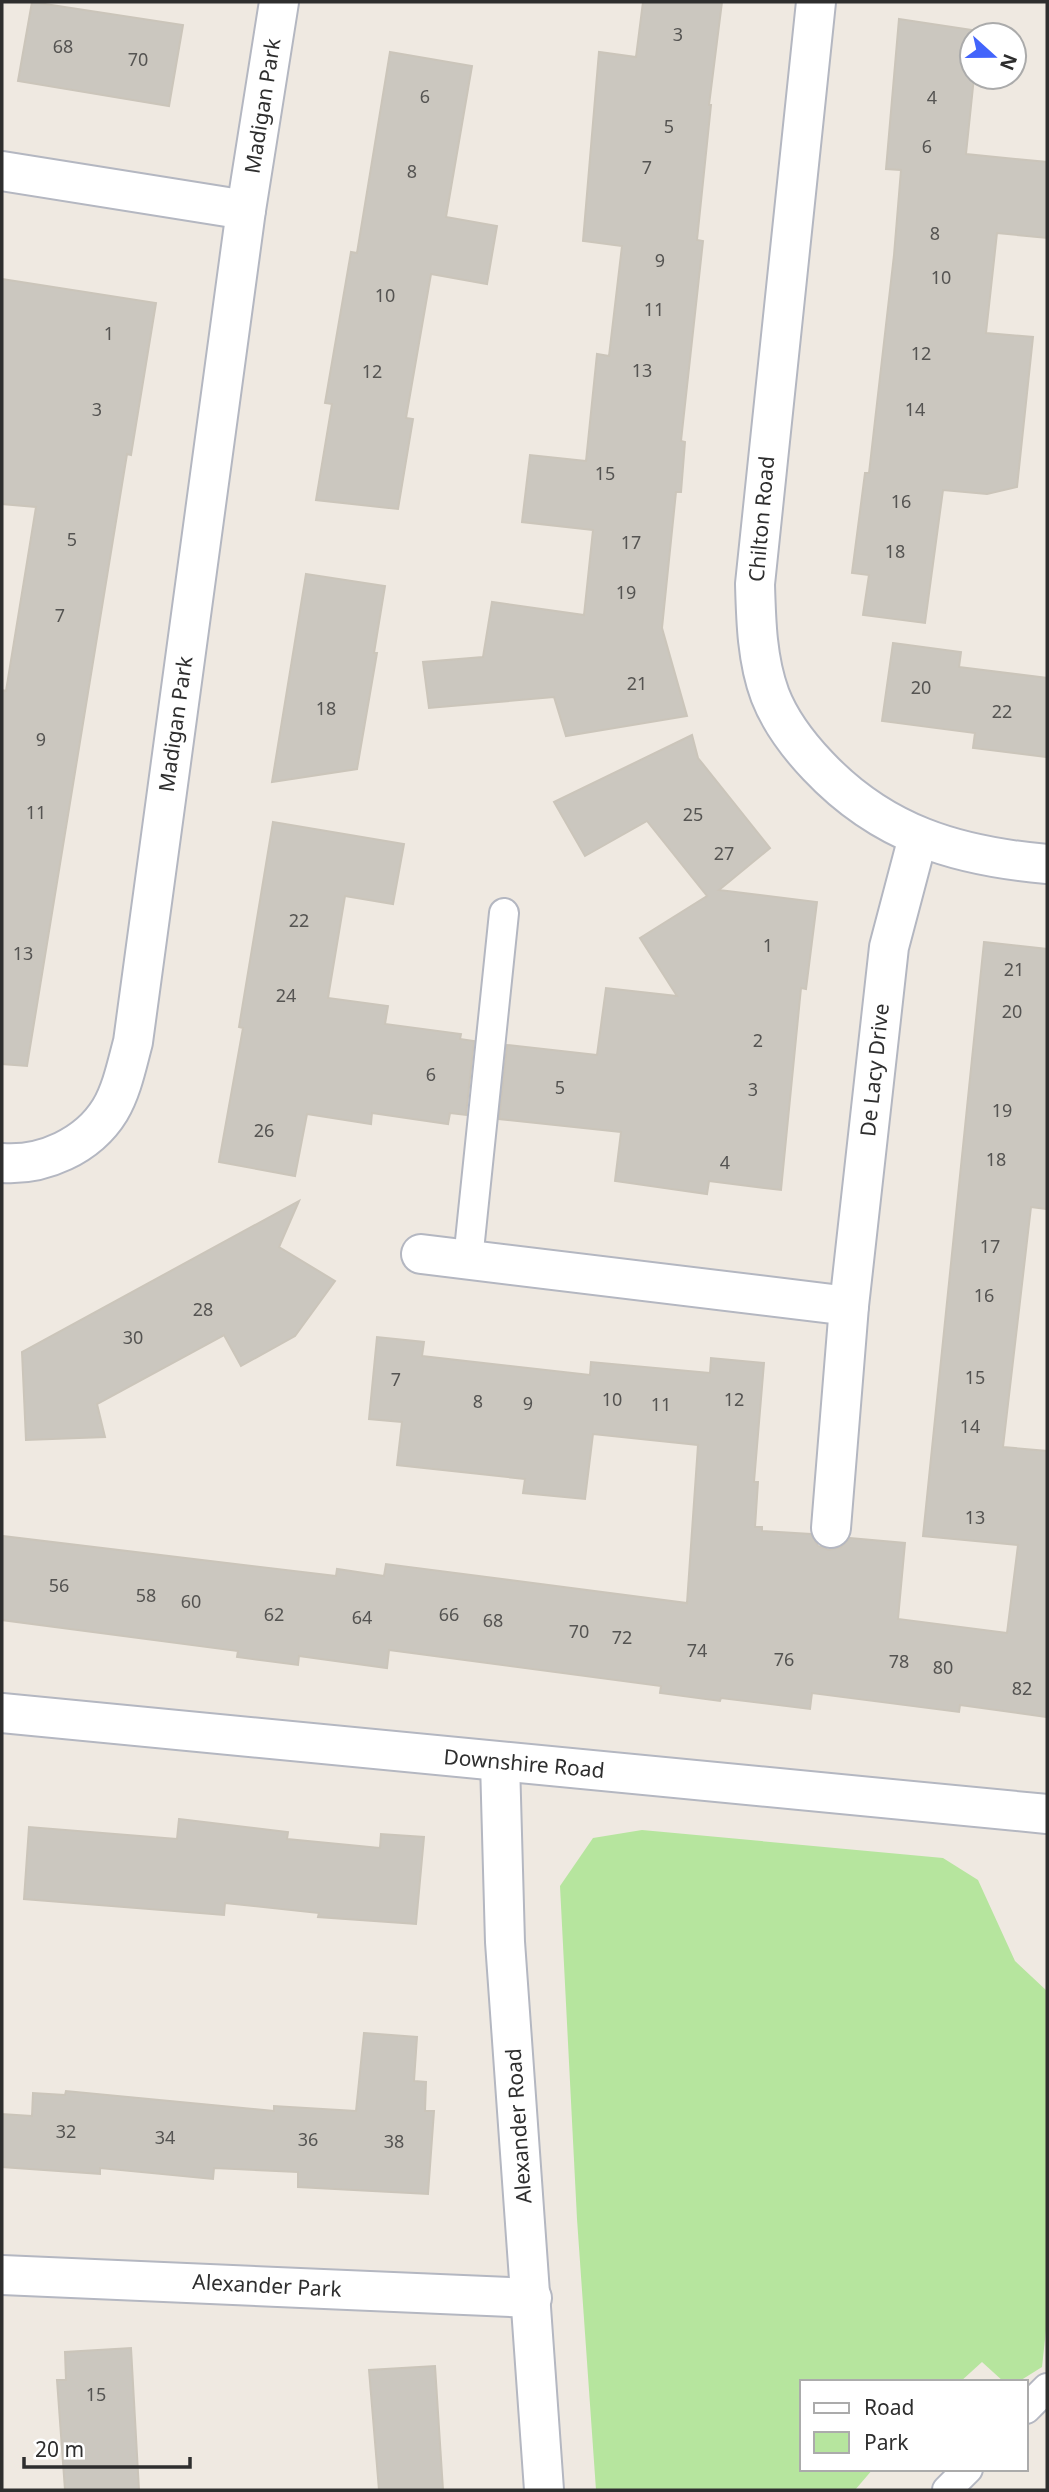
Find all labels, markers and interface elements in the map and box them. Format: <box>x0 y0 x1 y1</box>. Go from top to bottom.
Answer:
north arrow <box>958 21 1028 91</box>
house number: 3 <box>673 22 683 46</box>
house number: 68 <box>53 34 73 58</box>
street label: Madigan Park <box>237 35 287 176</box>
house number: 70 <box>128 47 148 71</box>
text: N <box>994 50 1024 74</box>
house number: 6 <box>420 84 430 108</box>
house number: 4 <box>927 85 937 109</box>
house number: 5 <box>664 114 674 138</box>
house number: 6 <box>922 134 932 158</box>
house number: 7 <box>642 155 652 179</box>
house number: 8 <box>407 159 417 183</box>
house number: 8 <box>930 221 940 245</box>
house number: 9 <box>655 248 665 272</box>
house number: 10 <box>931 265 951 289</box>
house number: 10 <box>375 283 395 307</box>
house number: 11 <box>644 297 664 321</box>
house number: 1 <box>104 321 114 345</box>
house number: 12 <box>911 341 931 365</box>
house number: 13 <box>632 358 652 382</box>
house number: 12 <box>362 359 382 383</box>
house number: 3 <box>92 397 102 421</box>
house number: 14 <box>905 397 925 421</box>
street label: Chilton Road <box>742 455 780 583</box>
house number: 15 <box>595 461 615 485</box>
house number: 16 <box>891 489 911 513</box>
house number: 5 <box>67 527 77 551</box>
house number: 17 <box>621 530 641 554</box>
house number: 18 <box>885 539 905 563</box>
house number: 19 <box>616 580 636 604</box>
house number: 7 <box>55 603 65 627</box>
street label: Madigan Park <box>152 653 198 793</box>
house number: 21 <box>627 671 647 695</box>
house number: 20 <box>911 675 931 699</box>
house number: 18 <box>316 696 336 720</box>
house number: 22 <box>992 699 1012 723</box>
house number: 9 <box>36 727 46 751</box>
house number: 11 <box>26 800 46 824</box>
house number: 25 <box>683 802 703 826</box>
house number: 27 <box>714 841 734 865</box>
house number: 22 <box>289 908 309 932</box>
house number: 1 <box>763 933 773 957</box>
house number: 13 <box>13 941 33 965</box>
house number: 21 <box>1004 957 1024 981</box>
house number: 24 <box>276 983 296 1007</box>
house number: 20 <box>1002 999 1022 1023</box>
street label: De Lacy Drive <box>853 1002 895 1138</box>
house number: 2 <box>753 1028 763 1052</box>
house number: 6 <box>426 1062 436 1086</box>
house number: 5 <box>555 1075 565 1099</box>
house number: 3 <box>748 1077 758 1101</box>
house number: 19 <box>992 1098 1012 1122</box>
house number: 26 <box>254 1118 274 1142</box>
house number: 18 <box>986 1147 1006 1171</box>
house number: 4 <box>720 1150 730 1174</box>
house number: 17 <box>980 1234 1000 1258</box>
house number: 16 <box>974 1283 994 1307</box>
house number: 28 <box>193 1297 213 1321</box>
house number: 30 <box>123 1325 143 1349</box>
house number: 15 <box>965 1365 985 1389</box>
house number: 7 <box>391 1367 401 1391</box>
house number: 10 <box>602 1387 622 1411</box>
house number: 12 <box>724 1387 744 1411</box>
house number: 8 <box>473 1389 483 1413</box>
house number: 9 <box>523 1391 533 1415</box>
house number: 11 <box>651 1392 671 1416</box>
house number: 14 <box>960 1414 980 1438</box>
house number: 13 <box>965 1505 985 1529</box>
house number: 56 <box>49 1573 69 1597</box>
house number: 58 <box>136 1583 156 1607</box>
house number: 60 <box>181 1589 201 1613</box>
house number: 62 <box>264 1602 284 1626</box>
house number: 66 <box>439 1602 459 1626</box>
house number: 64 <box>352 1605 372 1629</box>
house number: 68 <box>483 1608 503 1632</box>
house number: 70 <box>569 1619 589 1643</box>
house number: 72 <box>612 1625 632 1649</box>
house number: 74 <box>687 1638 707 1662</box>
house number: 76 <box>774 1647 794 1671</box>
house number: 78 <box>889 1649 909 1673</box>
house number: 80 <box>933 1655 953 1679</box>
house number: 82 <box>1012 1676 1032 1700</box>
street label: Downshire Road <box>442 1742 606 1784</box>
street label: Alexander Road <box>499 2048 537 2205</box>
house number: 32 <box>56 2119 76 2143</box>
house number: 34 <box>155 2125 175 2149</box>
house number: 36 <box>298 2127 318 2151</box>
house number: 38 <box>384 2129 404 2153</box>
street label: Alexander Park <box>192 2267 343 2303</box>
legend <box>800 2380 1028 2471</box>
house number: 15 <box>86 2382 106 2406</box>
text: Road <box>864 2393 914 2421</box>
scale bar <box>24 2426 191 2470</box>
text: Park <box>864 2428 909 2456</box>
text: 20 m <box>35 2435 84 2463</box>

